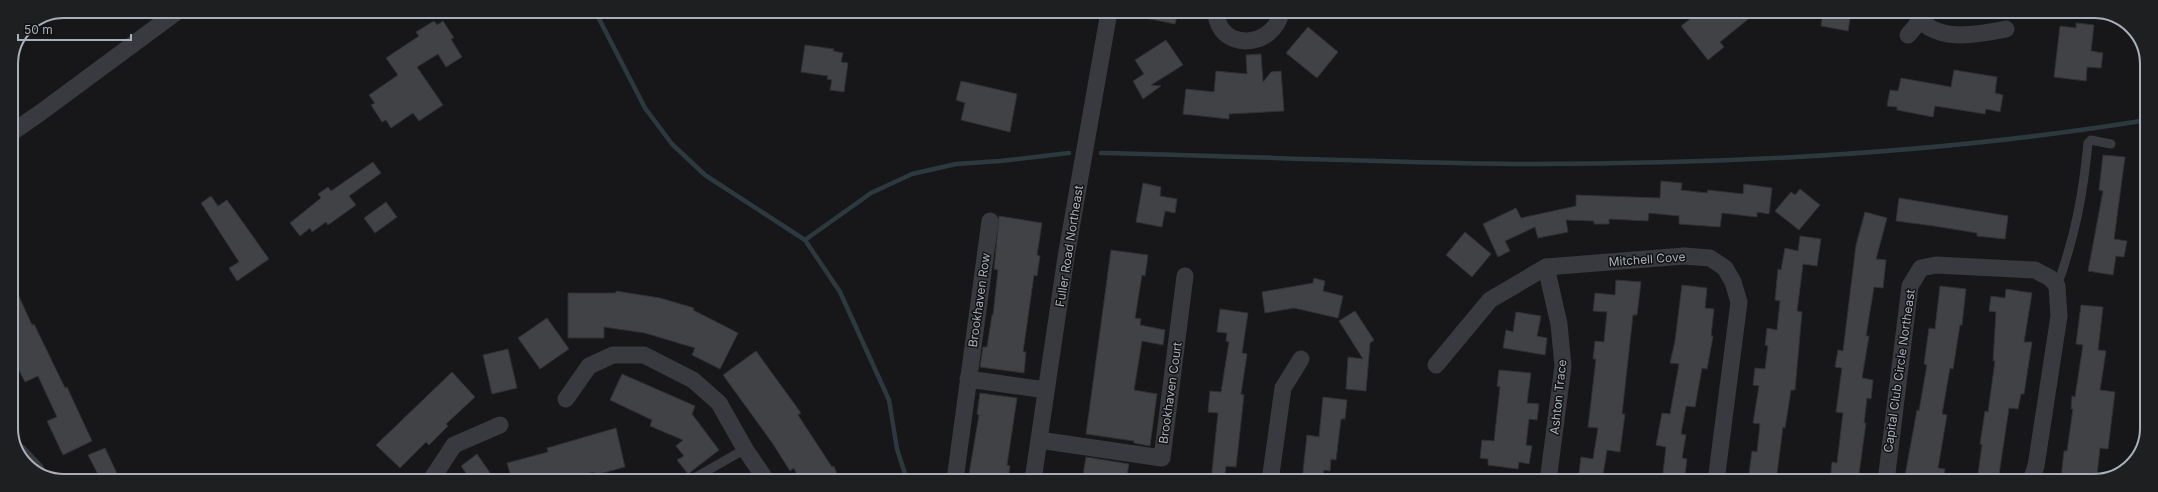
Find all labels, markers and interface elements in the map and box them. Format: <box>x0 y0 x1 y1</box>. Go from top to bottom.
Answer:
scale bar <box>18 16 131 42</box>
text: 50 m <box>24 22 53 37</box>
street label: Fuller Road Northeast <box>1052 184 1086 308</box>
street label: Mitchell Cove <box>1608 249 1686 269</box>
street label: Brookhaven Row <box>965 252 993 348</box>
street label: Capital Club Circle Northeast <box>1880 288 1918 453</box>
street label: Brookhaven Court <box>1155 341 1185 445</box>
street label: Ashton Trace <box>1547 359 1569 435</box>

